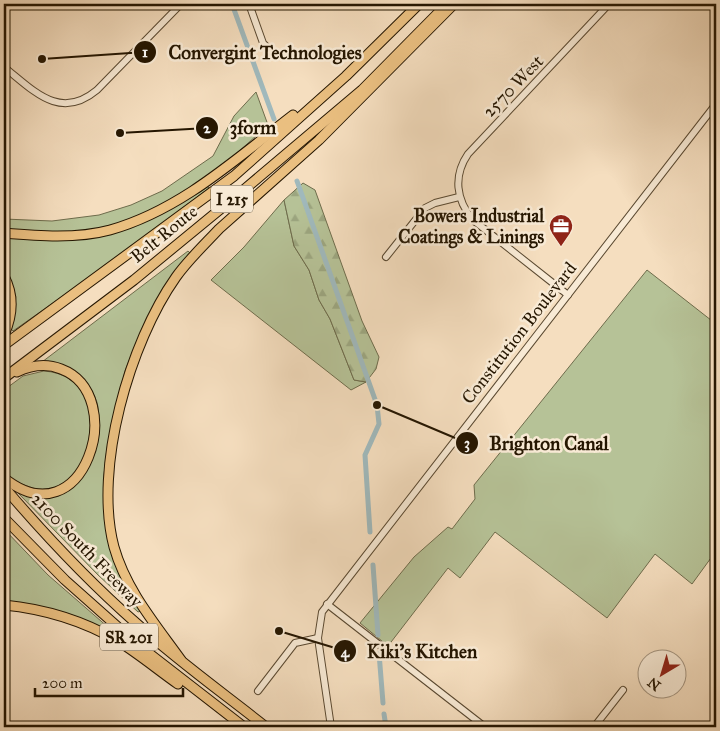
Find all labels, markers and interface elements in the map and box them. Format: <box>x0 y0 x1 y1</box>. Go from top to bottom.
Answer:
callout: Convergint Technologies <box>133 35 371 69</box>
text: Convergint Technologies <box>168 41 362 65</box>
text: 1 <box>142 43 148 61</box>
street label: 2570 West <box>478 50 548 122</box>
callout: 3form <box>194 111 286 145</box>
text: 3form <box>230 116 276 140</box>
text: 2 <box>203 119 211 137</box>
road number: I 215 <box>211 185 253 212</box>
street label: Belt Route <box>126 200 202 268</box>
place label: Bowers Industrial Coatings & Linings <box>398 205 545 249</box>
office icon: Bowers Industrial Coatings & Linings <box>548 213 574 247</box>
street label: Constitution Boulevard <box>457 258 581 408</box>
callout: Brighton Canal <box>454 426 619 460</box>
text: Brighton Canal <box>489 432 610 456</box>
text: 3 <box>464 434 470 453</box>
street label: 2100 South Freeway <box>27 488 148 612</box>
road number: SR 201 <box>100 624 158 650</box>
callout: Kiki's Kitchen <box>332 634 488 668</box>
text: Kiki's Kitchen <box>367 640 478 663</box>
text: 4 <box>341 643 350 662</box>
north arrow <box>638 648 688 698</box>
scale bar <box>35 666 182 698</box>
text: N <box>644 673 664 694</box>
text: 200 m <box>42 674 83 692</box>

